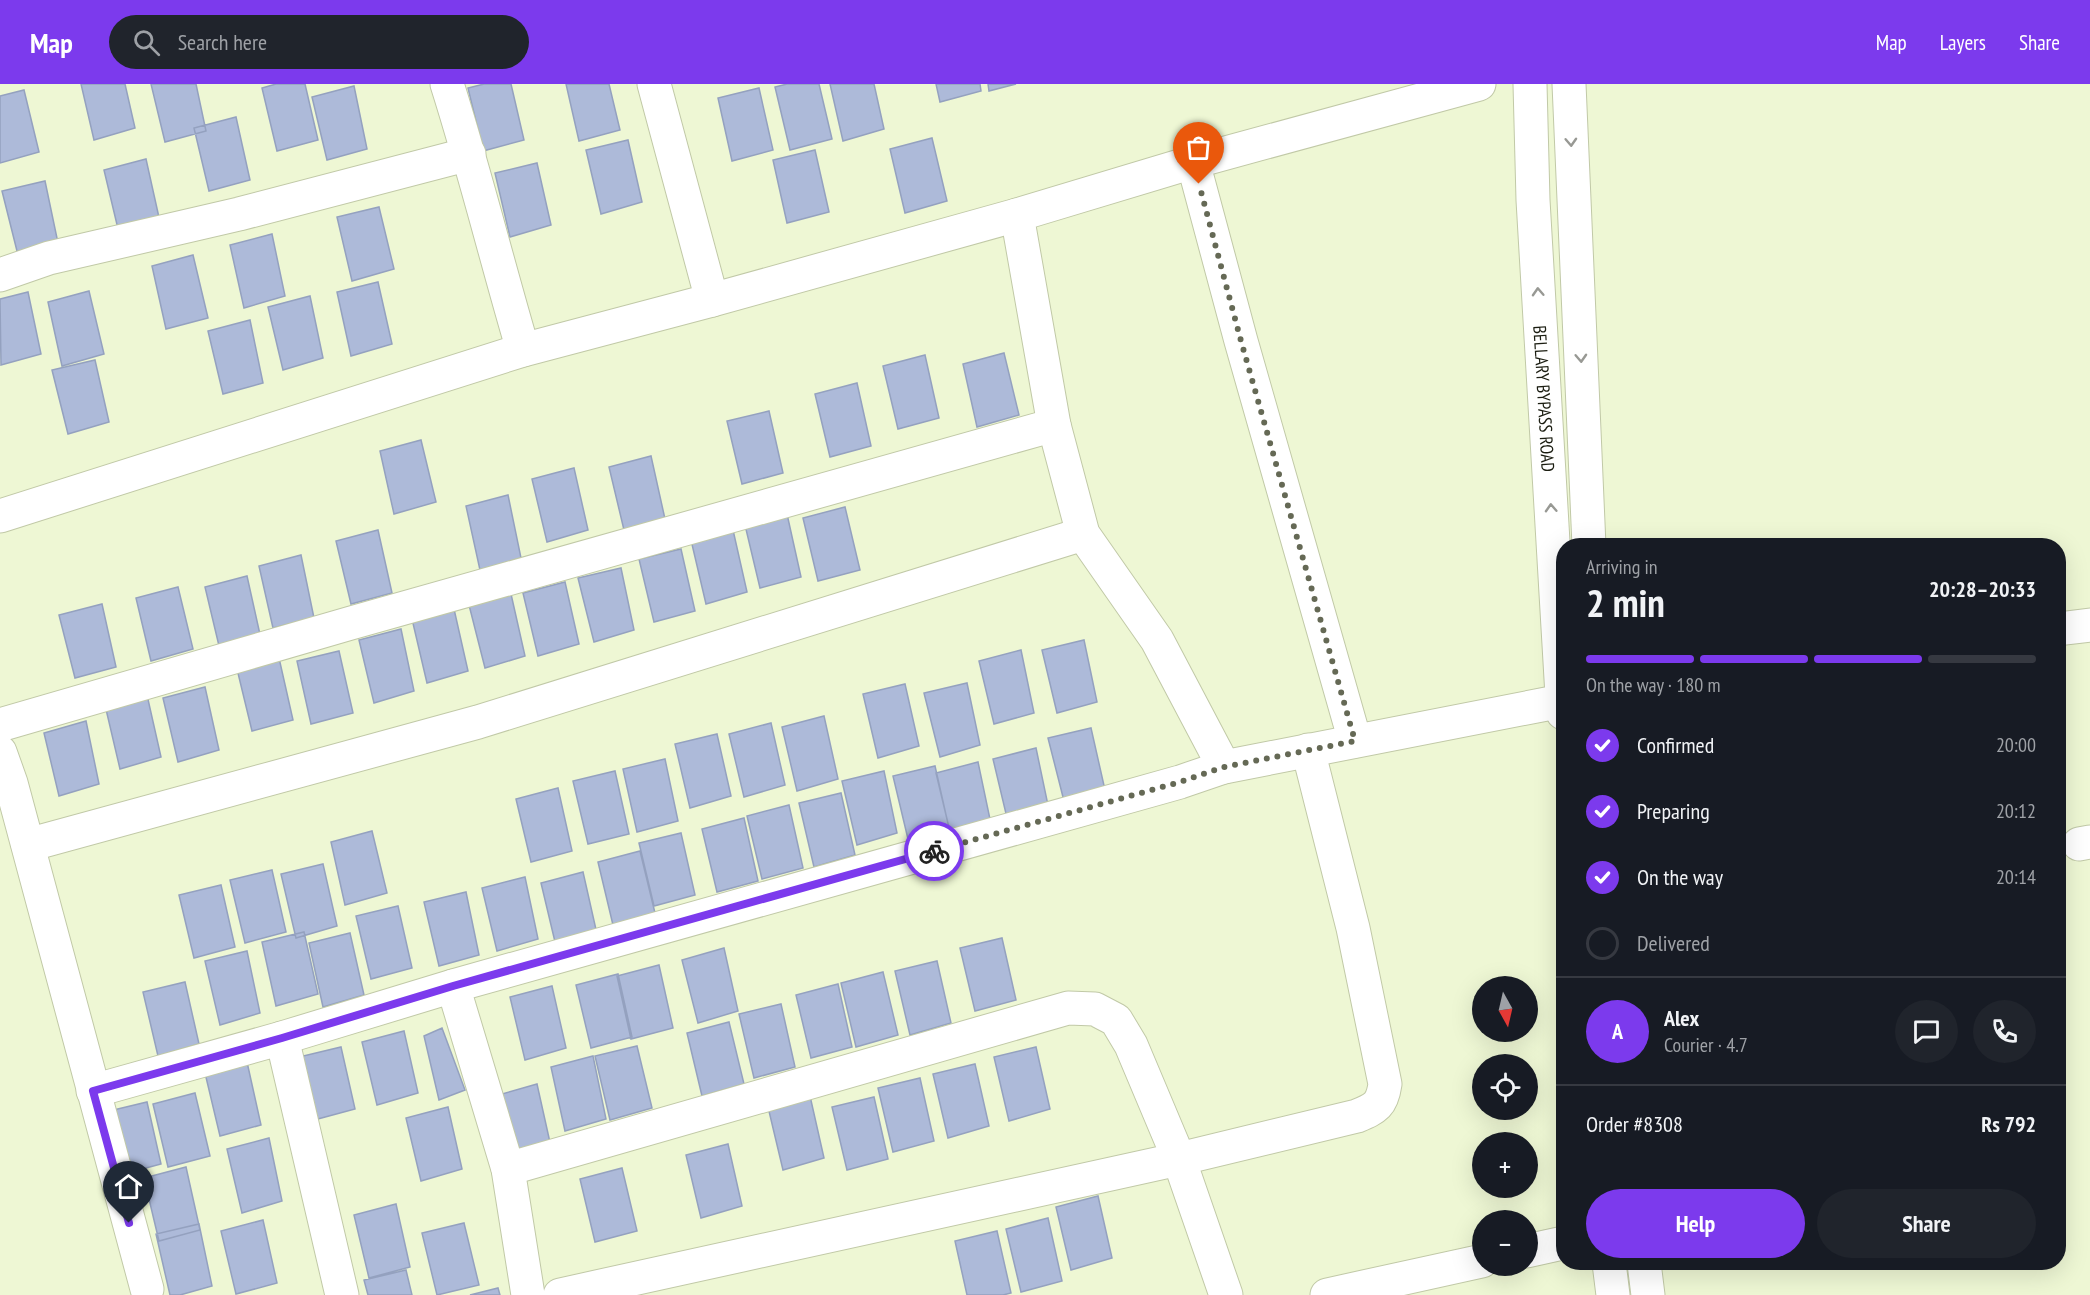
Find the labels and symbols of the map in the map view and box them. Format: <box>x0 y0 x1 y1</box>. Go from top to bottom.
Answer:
pin <box>1173 122 1224 184</box>
one-way arrow <box>1565 138 1578 147</box>
one-way arrow <box>1532 288 1545 297</box>
street label: BELLARY BYPASS ROAD <box>1529 325 1560 472</box>
one-way arrow <box>1574 354 1587 363</box>
one-way arrow <box>1545 503 1558 512</box>
courier <box>904 821 964 881</box>
north arrow <box>1472 976 1538 1042</box>
pin <box>103 1161 154 1223</box>

